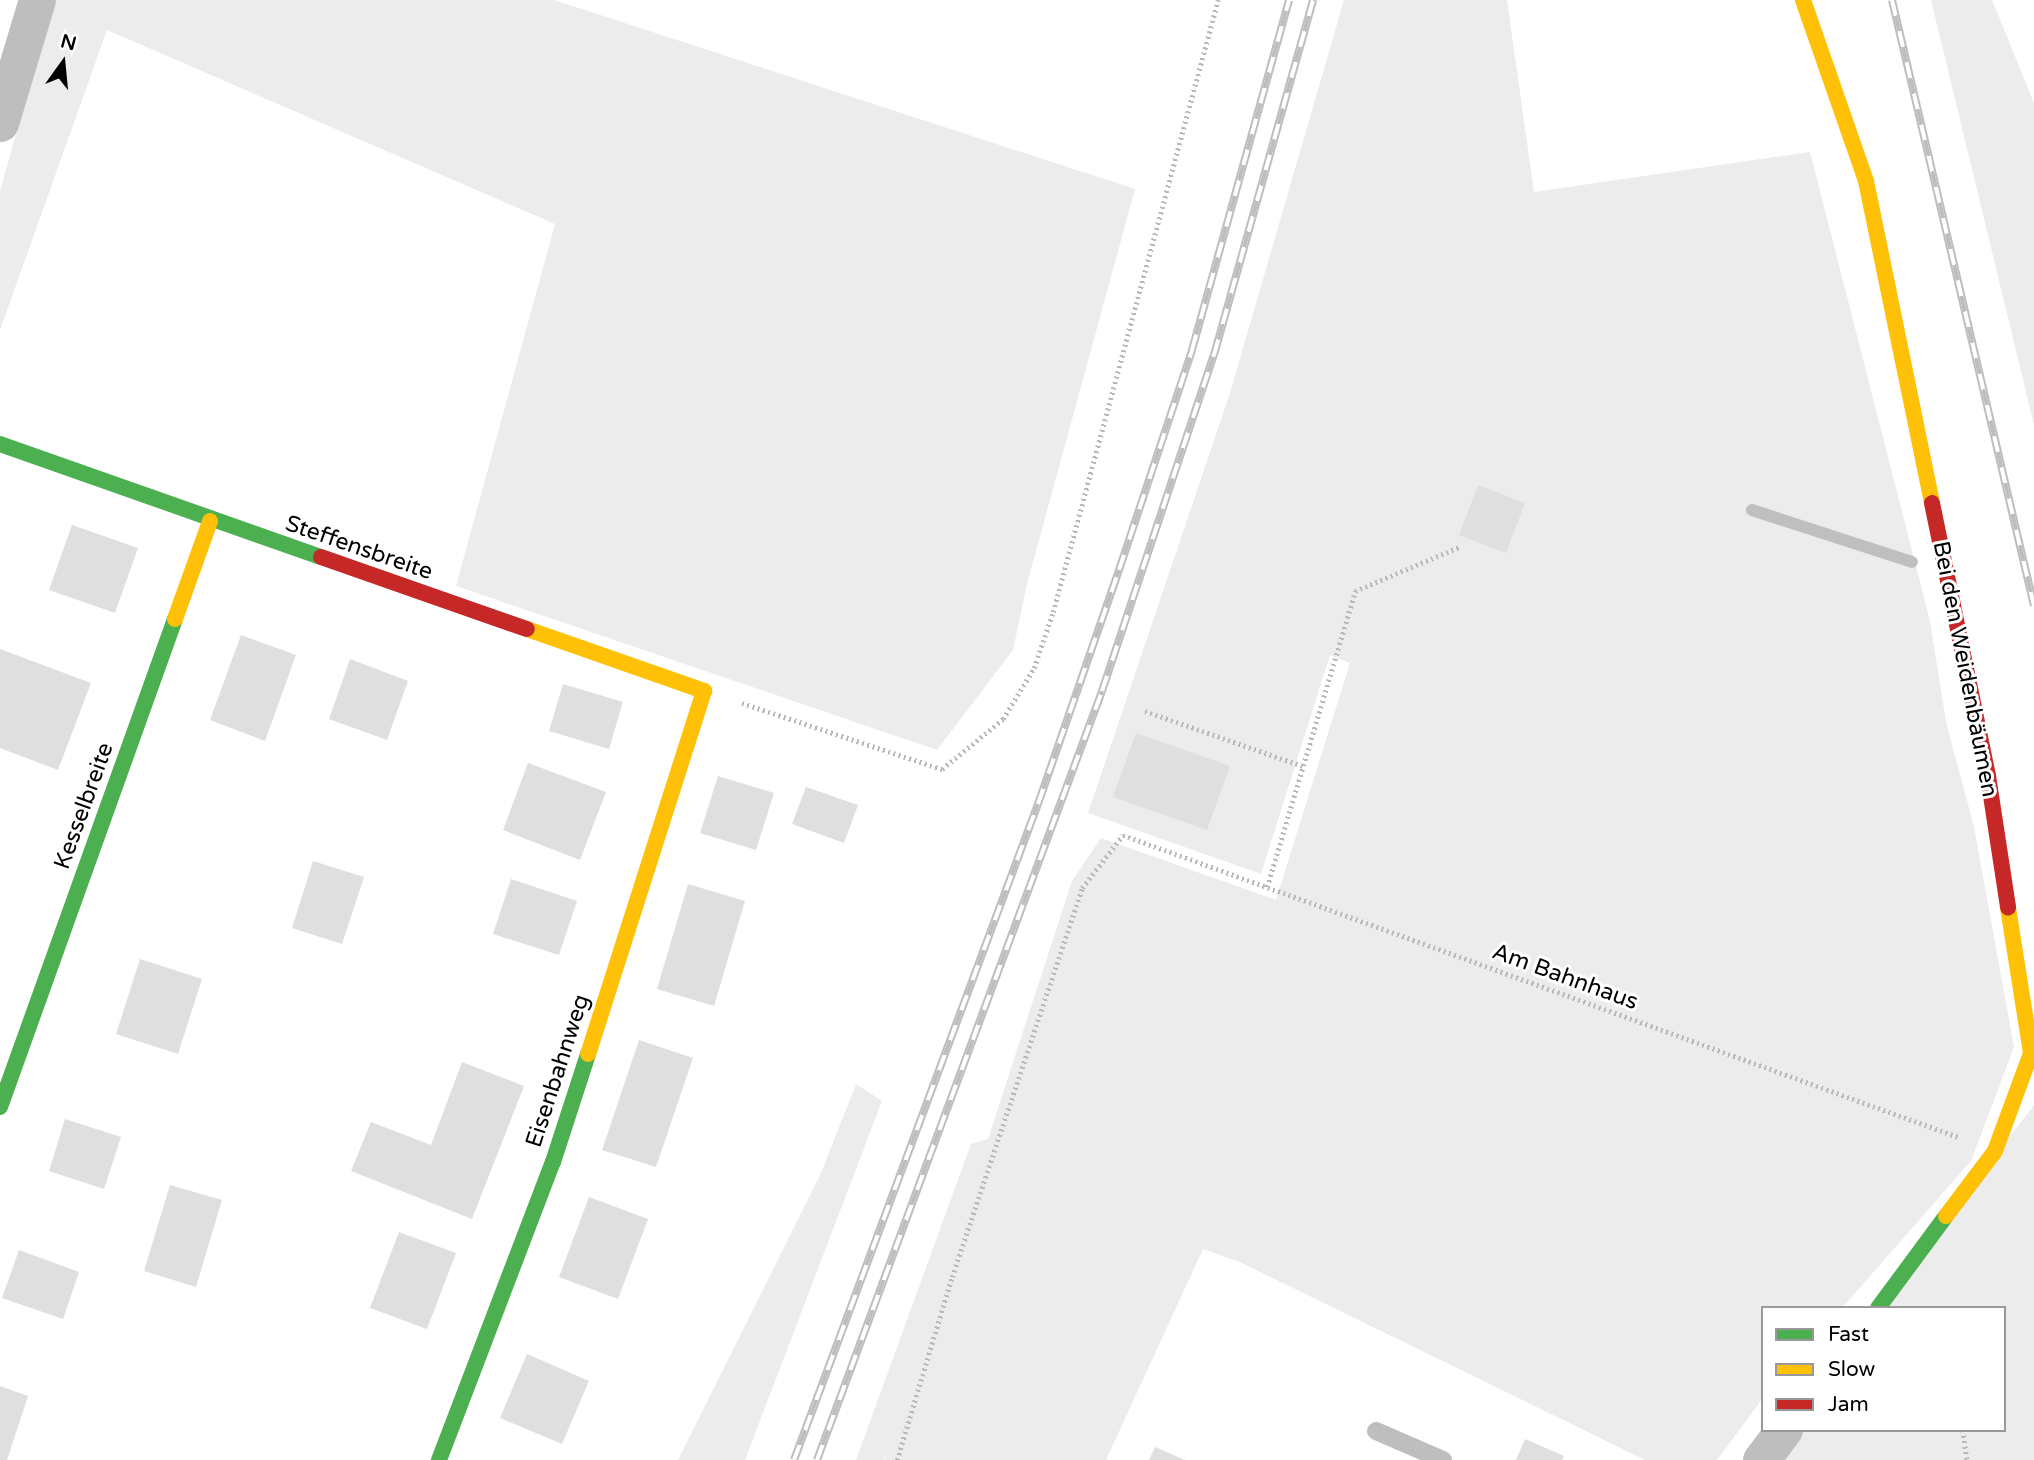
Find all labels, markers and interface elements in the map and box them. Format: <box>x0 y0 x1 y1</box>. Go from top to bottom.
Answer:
north arrow <box>28 28 98 98</box>
text: N <box>58 30 79 55</box>
street label: Steffensbreite <box>282 510 436 586</box>
street label: Bei den Weidenbäumen <box>1927 539 2003 799</box>
street label: Kesselbreite <box>48 739 120 873</box>
street label: Am Bahnhaus <box>1488 938 1642 1016</box>
street label: Eisenbahnweg <box>520 991 596 1151</box>
legend <box>1761 1306 2006 1432</box>
text: Fast <box>1828 1322 1869 1347</box>
text: Slow <box>1828 1357 1875 1382</box>
text: Jam <box>1828 1392 1869 1417</box>

